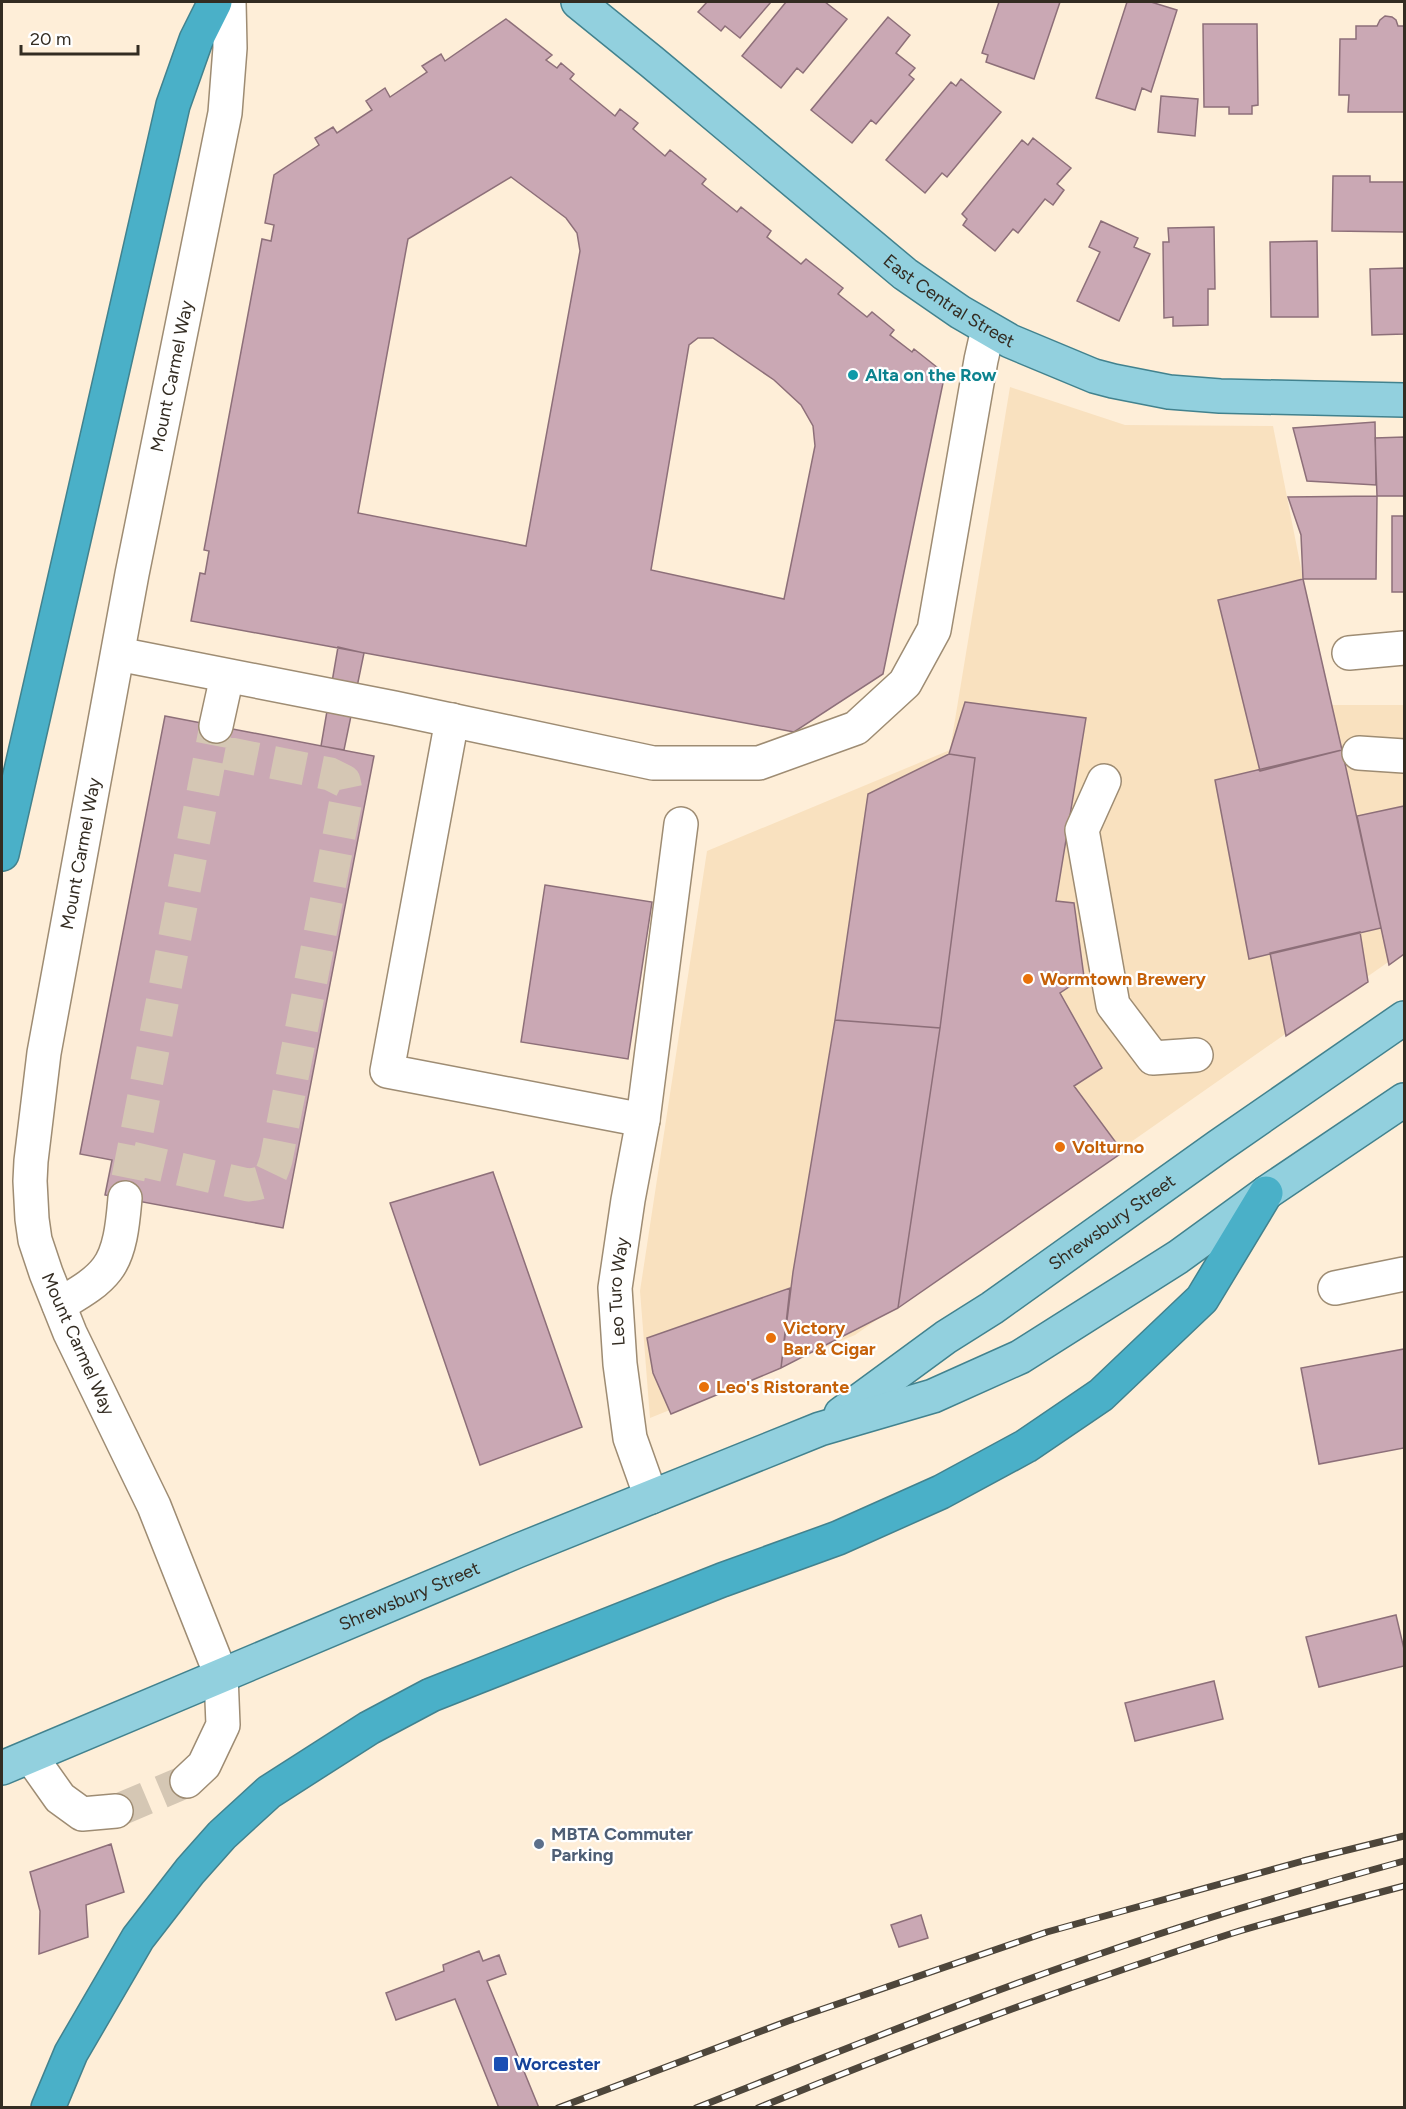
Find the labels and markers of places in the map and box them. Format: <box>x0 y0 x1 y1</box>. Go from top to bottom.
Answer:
place label: Alta on the Row <box>865 364 997 386</box>
marker: Alta on the Row <box>846 368 860 382</box>
place label: Wormtown Brewery <box>1040 968 1207 990</box>
marker: Wormtown Brewery <box>1021 972 1035 986</box>
place label: Volturno <box>1072 1136 1144 1158</box>
marker: Volturno <box>1053 1140 1067 1154</box>
place label: Victory Bar & Cigar <box>783 1317 876 1360</box>
marker: Victory Bar & Cigar <box>764 1331 778 1345</box>
place label: Leo's Ristorante <box>716 1376 849 1398</box>
marker: Leo's Ristorante <box>697 1380 711 1394</box>
place label: MBTA Commuter Parking <box>551 1823 693 1866</box>
marker: MBTA Commuter Parking <box>532 1837 546 1851</box>
place label: Worcester <box>514 2053 600 2075</box>
marker: Worcester <box>492 2055 510 2073</box>

